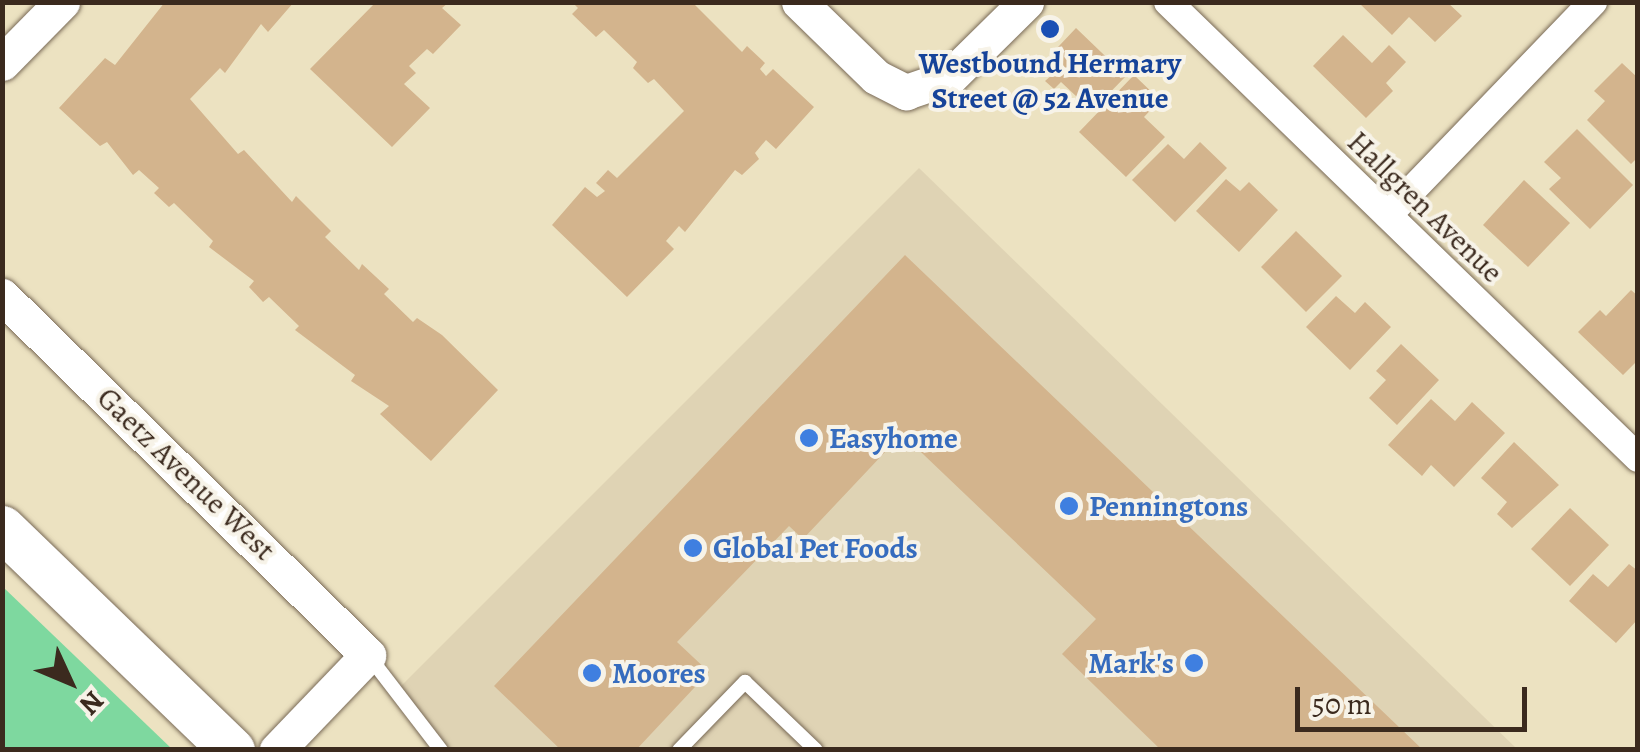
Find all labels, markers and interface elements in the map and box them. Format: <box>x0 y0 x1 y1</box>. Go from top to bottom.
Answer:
marker: Westbound Hermary Street @ 52 Avenue <box>1039 18 1061 40</box>
place label: Westbound Hermary Street @ 52 Avenue <box>919 45 1181 116</box>
street label: Hallgren Avenue <box>1340 124 1510 290</box>
street label: Gaetz Avenue West <box>90 380 282 568</box>
place label: Easyhome <box>829 420 958 456</box>
marker: Easyhome <box>798 427 820 449</box>
place label: Penningtons <box>1089 488 1248 524</box>
marker: Penningtons <box>1058 495 1080 517</box>
place label: Global Pet Foods <box>713 530 918 566</box>
marker: Global Pet Foods <box>682 537 704 559</box>
north arrow <box>20 632 120 732</box>
place label: Mark's <box>1088 645 1174 681</box>
marker: Mark's <box>1183 652 1205 674</box>
place label: Moores <box>612 655 706 691</box>
marker: Moores <box>581 662 603 684</box>
scale bar <box>1300 667 1532 729</box>
text: N <box>71 682 112 723</box>
text: 50 m <box>1312 684 1372 724</box>

